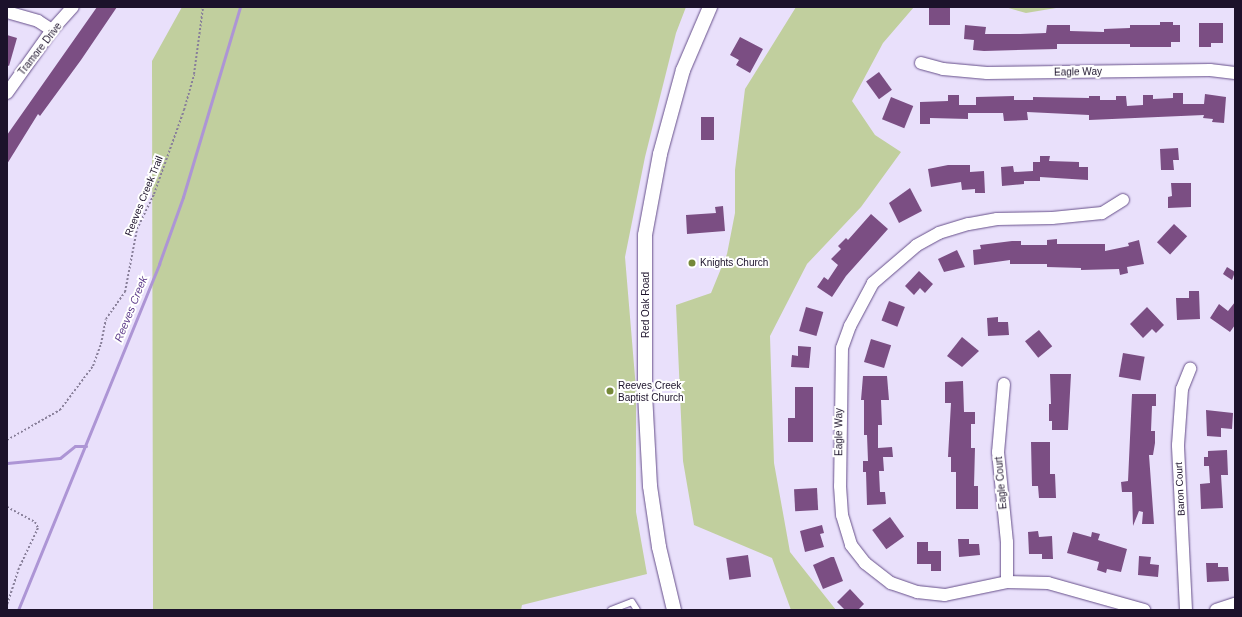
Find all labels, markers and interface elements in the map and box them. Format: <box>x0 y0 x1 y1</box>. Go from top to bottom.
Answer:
street label: Tramore Drive <box>16 20 64 78</box>
street label: Eagle Way <box>1054 66 1102 78</box>
street label: Reeves Creek Trail <box>122 154 166 238</box>
place label: Knights Church <box>700 257 768 269</box>
marker: Knights Church <box>687 258 697 268</box>
street label: Red Oak Road <box>640 272 652 338</box>
water label: Reeves Creek <box>112 274 150 344</box>
place label: Reeves Creek Baptist Church <box>618 379 684 402</box>
marker: Reeves Creek Baptist Church <box>605 386 615 396</box>
street label: Eagle Way <box>833 408 845 456</box>
street label: Eagle Court <box>993 456 1009 510</box>
street label: Baron Court <box>1173 462 1187 516</box>

